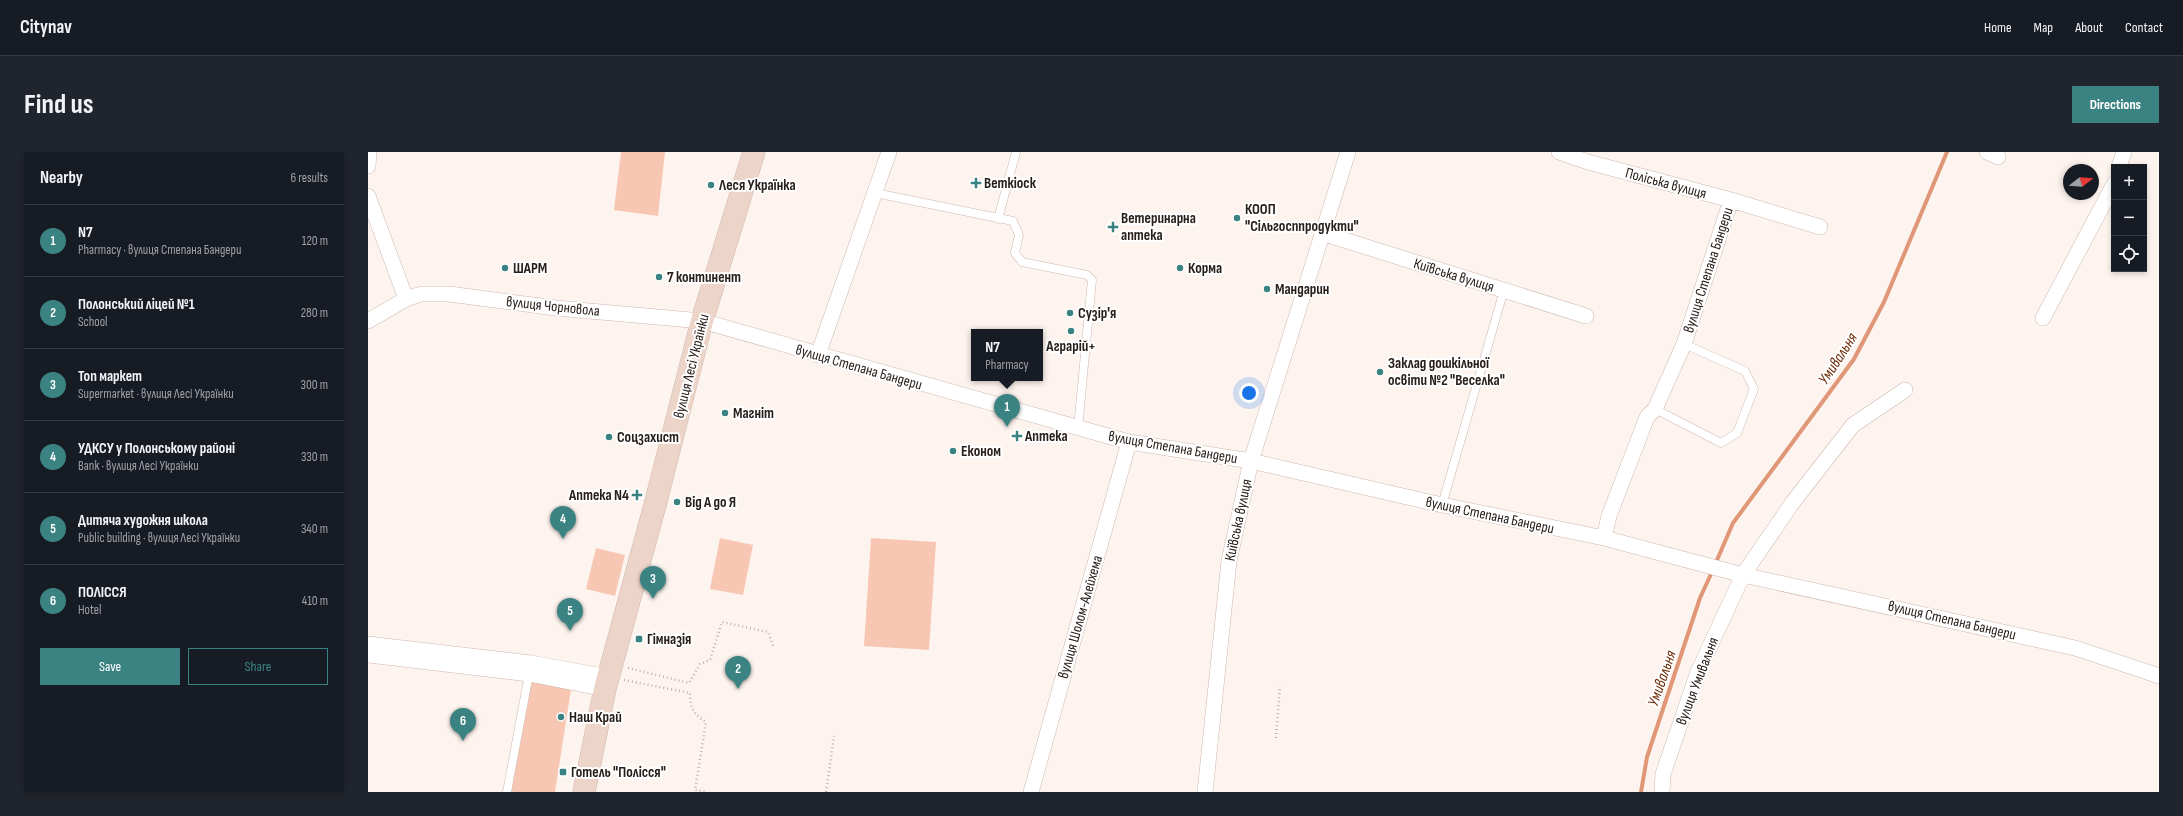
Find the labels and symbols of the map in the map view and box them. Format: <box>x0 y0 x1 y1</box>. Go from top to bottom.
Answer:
street label: Поліська вулиця <box>1623 164 1709 203</box>
north arrow <box>2063 164 2099 200</box>
place label: Веткіоск <box>984 174 1037 193</box>
place label: Леся Українка <box>718 176 796 195</box>
marker: Веткіоск <box>971 178 981 188</box>
marker: Леся Українка <box>706 180 716 190</box>
place label: КООП "Сільгосппродукти" <box>1245 200 1359 236</box>
street label: вулиця Степана Бандери <box>1679 205 1738 335</box>
place label: Ветеринарна аптека <box>1121 209 1196 245</box>
marker: КООП "Сільгосппродукти" <box>1232 213 1242 223</box>
marker: Ветеринарна аптека <box>1108 222 1118 232</box>
street label: Київська вулиця <box>1411 254 1497 297</box>
place label: ШАРМ <box>513 259 547 278</box>
place label: Корма <box>1188 259 1222 278</box>
marker: ШАРМ <box>500 263 510 273</box>
marker: Корма <box>1175 263 1185 273</box>
place label: 7 континент <box>667 268 741 287</box>
marker: 7 континент <box>654 272 664 282</box>
place label: Мандарин <box>1275 280 1329 299</box>
marker: Мандарин <box>1262 284 1272 294</box>
street label: вулиця Чорновола <box>505 292 601 321</box>
place label: Сузір'я <box>1078 304 1116 323</box>
marker: Сузір'я <box>1065 308 1075 318</box>
street label: вулиця Лесі Українки <box>669 312 714 420</box>
marker: Аграрій+ <box>1066 326 1076 336</box>
water label: Умивальня <box>1815 329 1862 388</box>
place label: Аграрій+ <box>1045 337 1096 356</box>
street label: вулиця Степана Бандери <box>793 340 924 395</box>
place label: Заклад дошкільної освіти №2 "Веселка" <box>1388 354 1505 390</box>
marker: Заклад дошкільної освіти №2 "Веселка" <box>1375 367 1385 377</box>
your location <box>1239 383 1259 403</box>
pin: 1 <box>994 394 1020 427</box>
place label: Магніт <box>733 404 774 423</box>
marker: Магніт <box>720 408 730 418</box>
place label: Аптека <box>1024 427 1068 446</box>
street label: вулиця Степана Бандери <box>1107 427 1239 468</box>
place label: Соцзахист <box>617 428 679 447</box>
marker: Аптека <box>1012 431 1022 441</box>
marker: Соцзахист <box>604 432 614 442</box>
place label: Економ <box>961 442 1001 461</box>
marker: Економ <box>948 446 958 456</box>
street label: Київська вулиця <box>1221 477 1256 563</box>
place label: Аптека N4 <box>568 486 629 505</box>
marker: Аптека N4 <box>632 490 642 500</box>
place label: Від А до Я <box>685 493 736 512</box>
street label: вулиця Степана Бандери <box>1424 493 1556 538</box>
marker: Від А до Я <box>672 497 682 507</box>
pin: 4 <box>550 506 576 539</box>
street label: вулиця Шолом-Алейхема <box>1054 553 1107 681</box>
pin: 3 <box>640 566 666 599</box>
street label: вулиця Степана Бандери <box>1886 597 2018 644</box>
pin: 5 <box>557 598 583 631</box>
place label: Гімназія <box>647 630 691 649</box>
marker: Гімназія <box>634 634 644 644</box>
street label: вулиця Умивальня <box>1672 634 1723 728</box>
water label: Умивальня <box>1644 647 1681 709</box>
pin: 2 <box>725 656 751 689</box>
pin: 6 <box>450 708 476 741</box>
place label: Наш Край <box>569 708 622 727</box>
marker: Наш Край <box>556 712 566 722</box>
place label: Готель "Полісся" <box>571 763 666 782</box>
marker: Готель "Полісся" <box>558 767 568 777</box>

